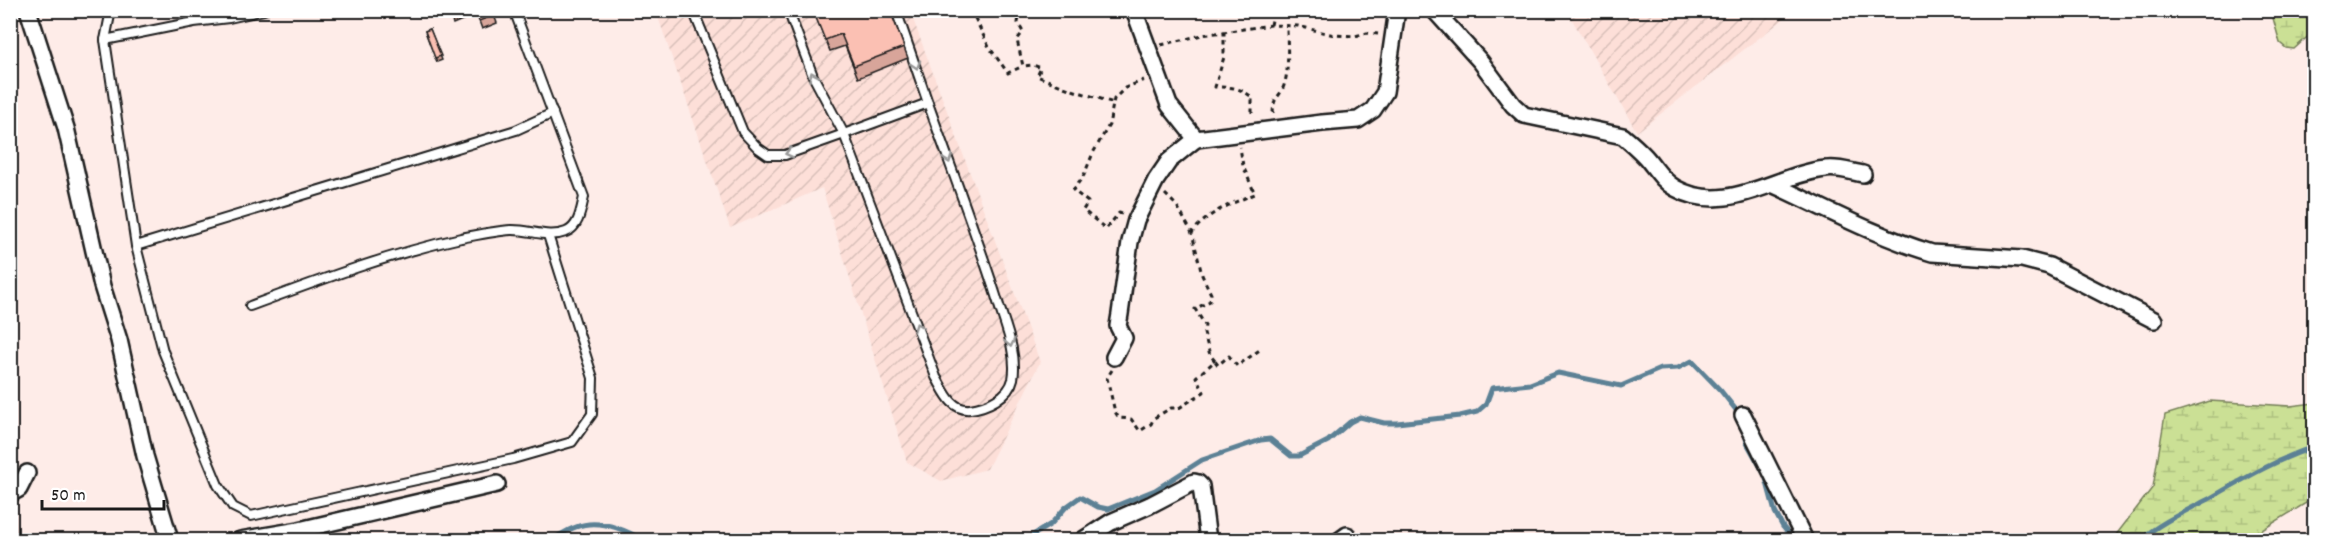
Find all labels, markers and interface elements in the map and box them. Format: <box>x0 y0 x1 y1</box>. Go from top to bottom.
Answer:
one-way arrow <box>909 59 921 70</box>
one-way arrow <box>809 72 821 83</box>
one-way arrow <box>784 145 794 158</box>
one-way arrow <box>940 153 953 163</box>
one-way arrow <box>912 322 925 333</box>
one-way arrow <box>1003 338 1016 348</box>
scale bar <box>42 473 164 511</box>
text: 50 m <box>51 484 86 509</box>

